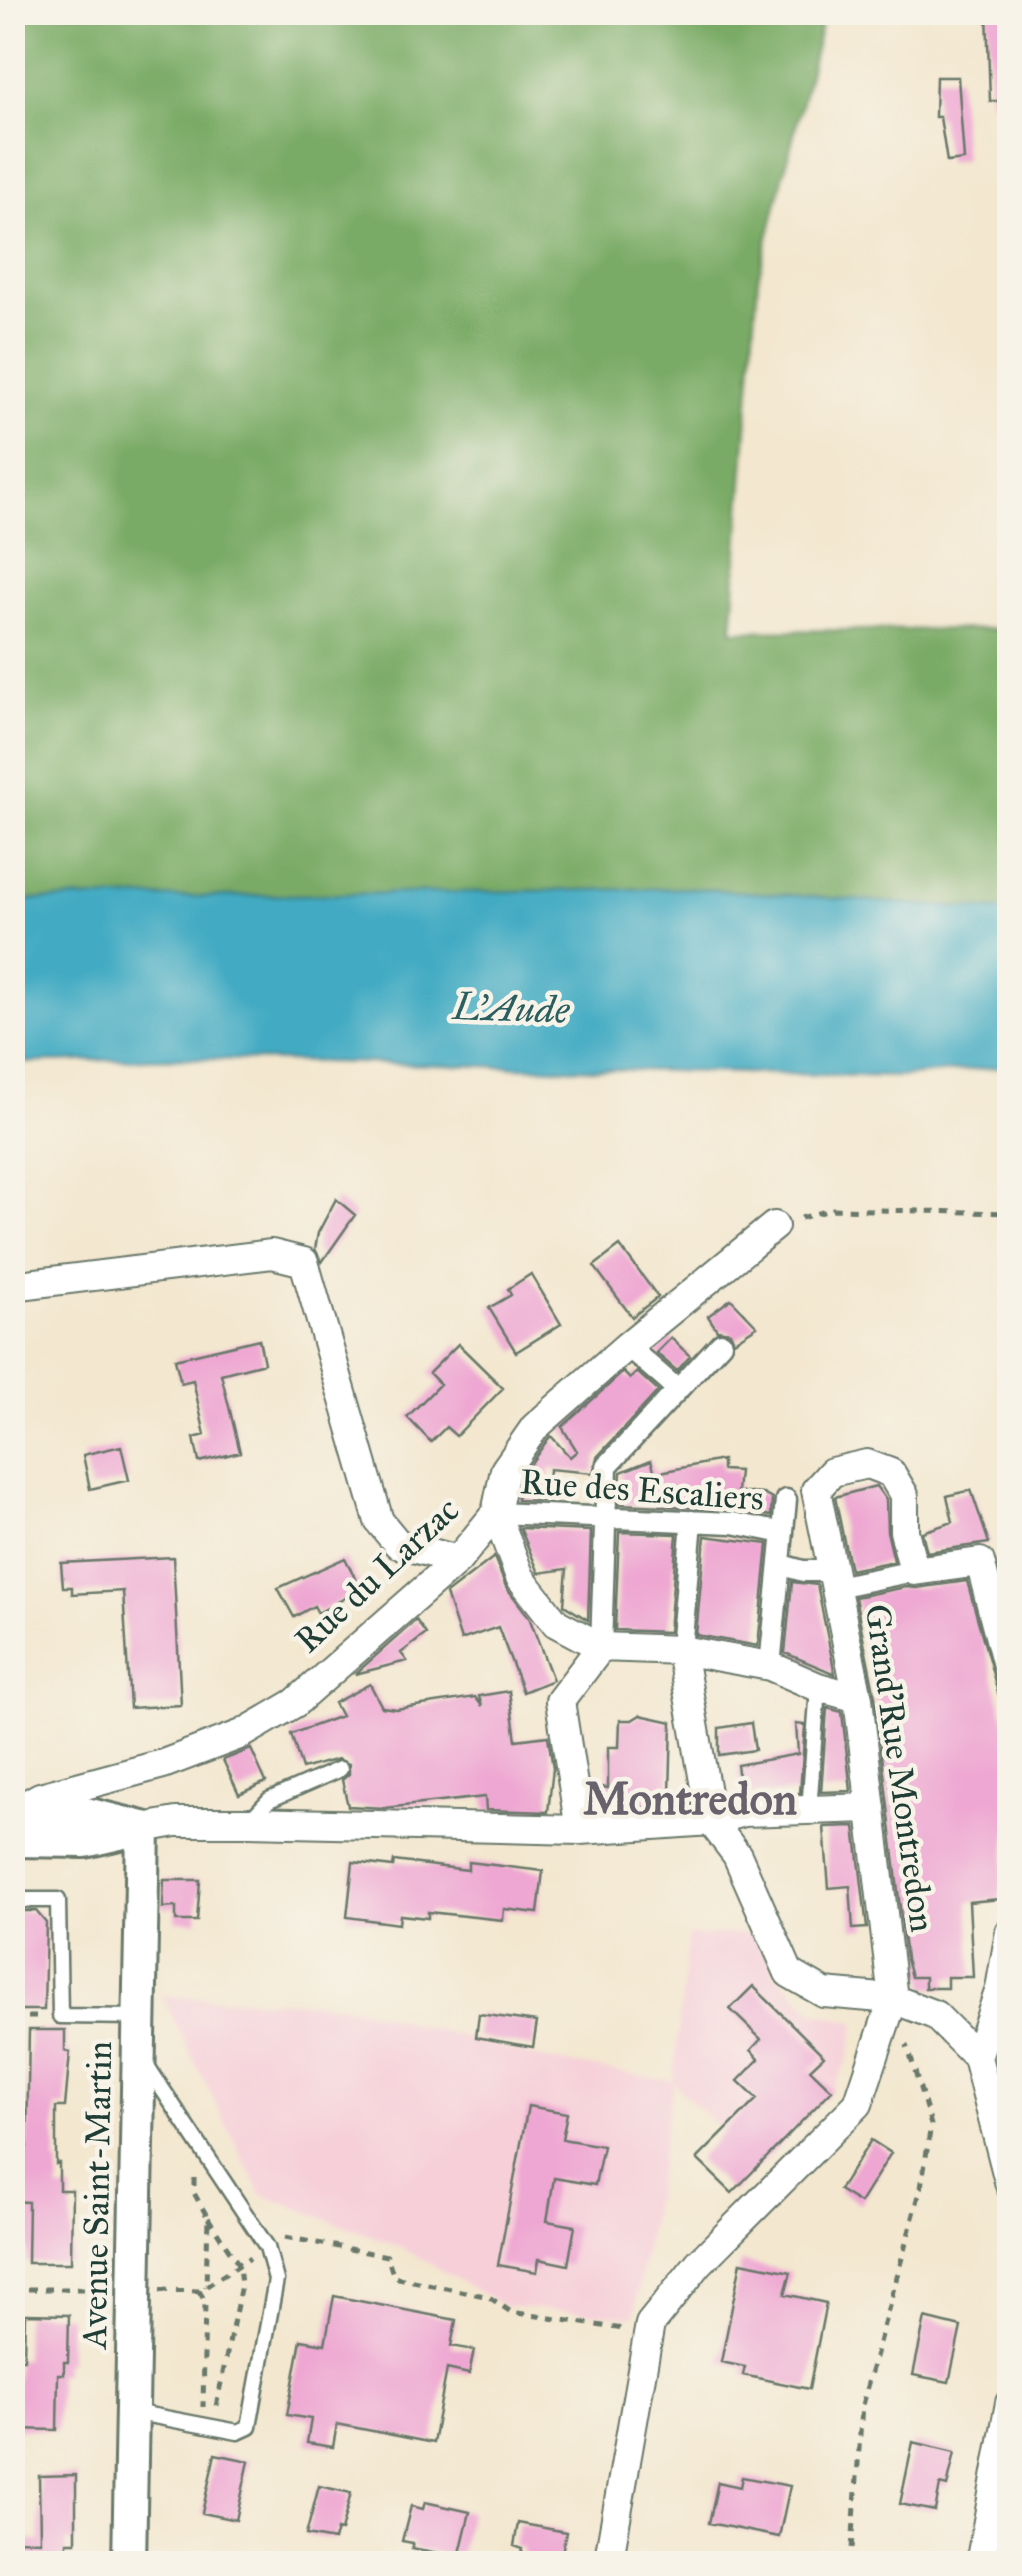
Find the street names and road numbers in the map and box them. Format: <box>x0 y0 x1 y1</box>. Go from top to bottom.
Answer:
street label: Rue des Escaliers <box>519 1460 765 1520</box>
street label: Rue du Larzac <box>286 1488 468 1662</box>
street label: Grand'Rue Montredon <box>856 1601 944 1935</box>
street label: Avenue Saint-Martin <box>73 2041 121 2351</box>

